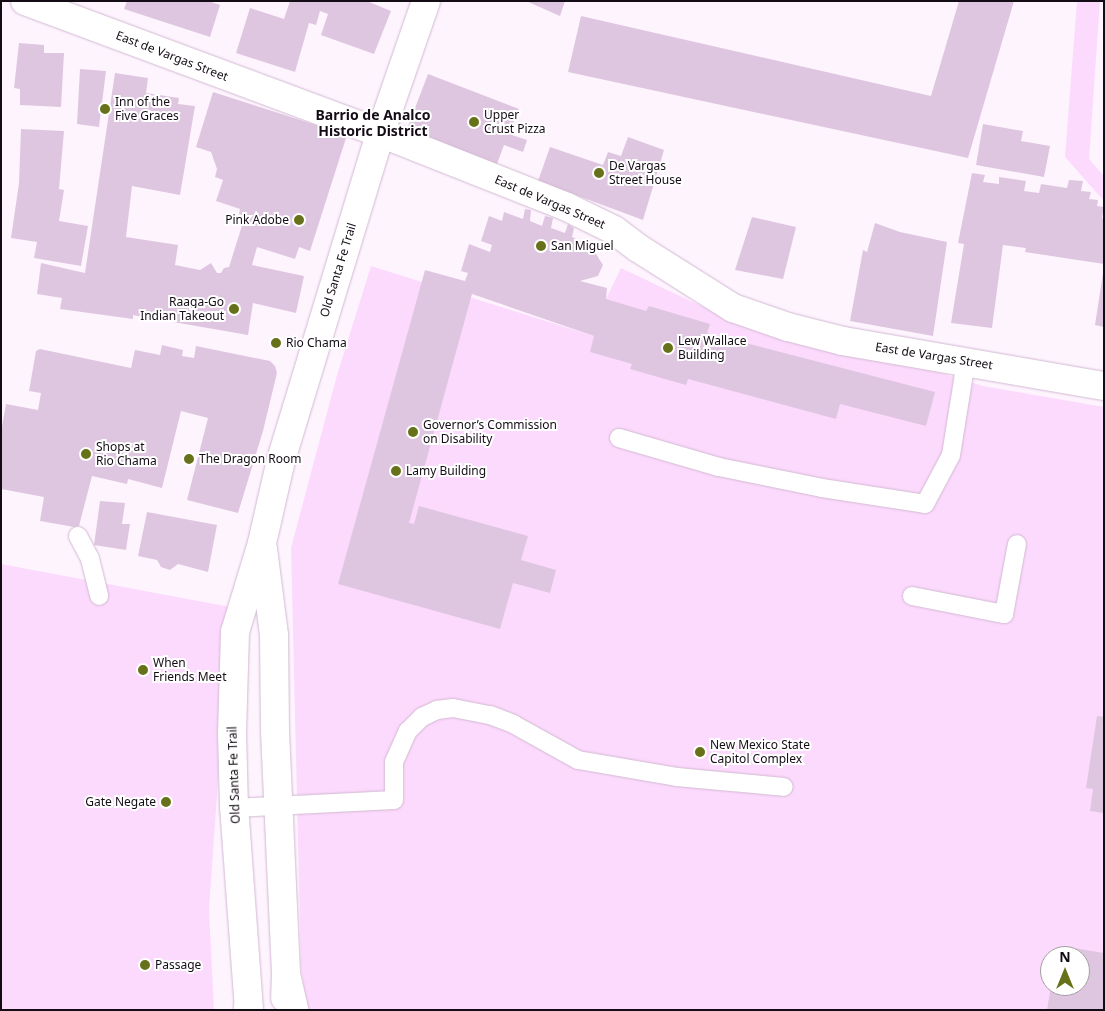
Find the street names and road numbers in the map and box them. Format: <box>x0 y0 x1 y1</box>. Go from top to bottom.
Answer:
street label: East de Vargas Street <box>114 28 230 84</box>
street label: East de Vargas Street <box>492 172 608 232</box>
street label: Old Santa Fe Trail <box>317 221 359 319</box>
street label: East de Vargas Street <box>874 340 994 372</box>
street label: Old Santa Fe Trail <box>225 726 243 824</box>

